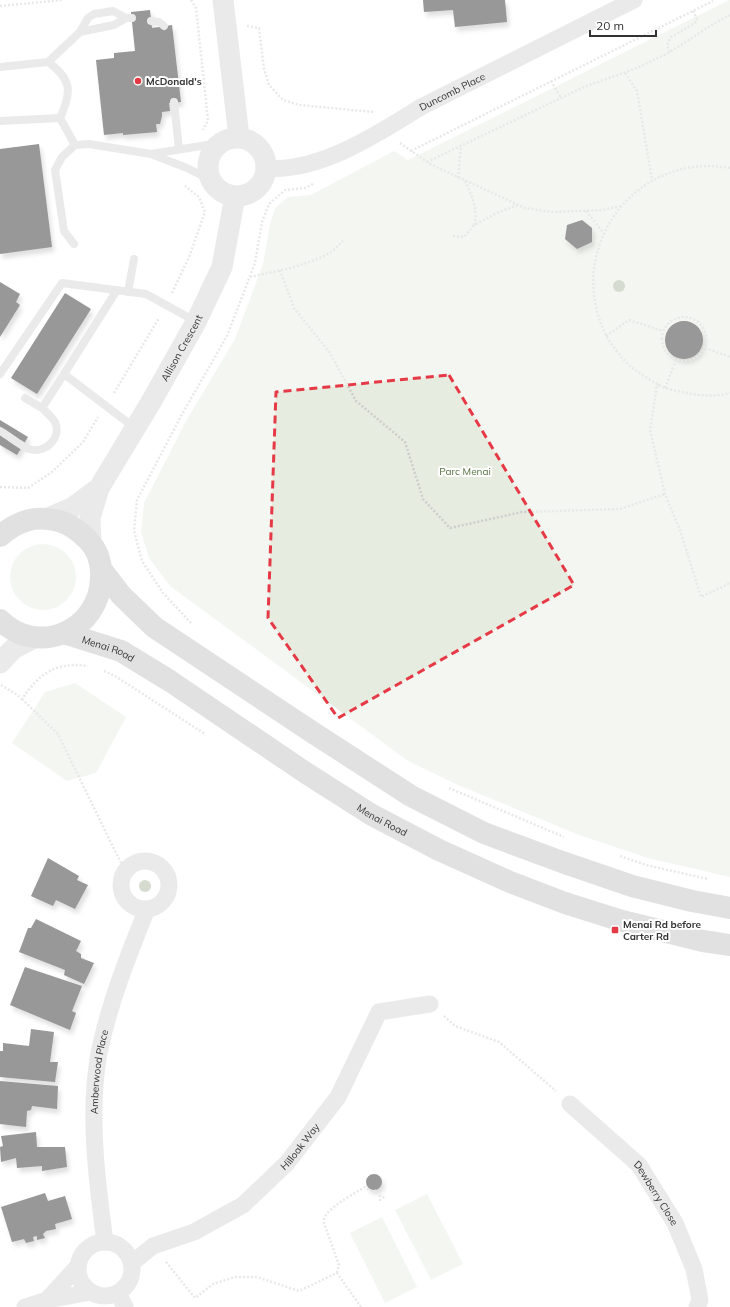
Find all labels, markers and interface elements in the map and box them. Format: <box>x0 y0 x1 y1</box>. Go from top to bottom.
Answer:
scale bar <box>590 12 656 38</box>
text: 20 m <box>596 18 624 33</box>
street label: Duncomb Place <box>417 69 487 114</box>
place label: McDonald's <box>146 75 202 88</box>
marker: McDonald's <box>133 76 143 86</box>
street label: Allison Crescent <box>158 312 205 383</box>
park label: Parc Menai <box>439 465 491 478</box>
street label: Menai Road <box>80 633 137 664</box>
street label: Menai Road <box>355 801 410 839</box>
place label: Menai Rd before Carter Rd <box>623 918 702 943</box>
marker: Menai Rd before Carter Rd <box>610 925 620 935</box>
street label: Amberwood Place <box>87 1028 111 1114</box>
street label: Hilloak Way <box>277 1120 323 1173</box>
street label: Dewberry Close <box>632 1157 681 1228</box>

